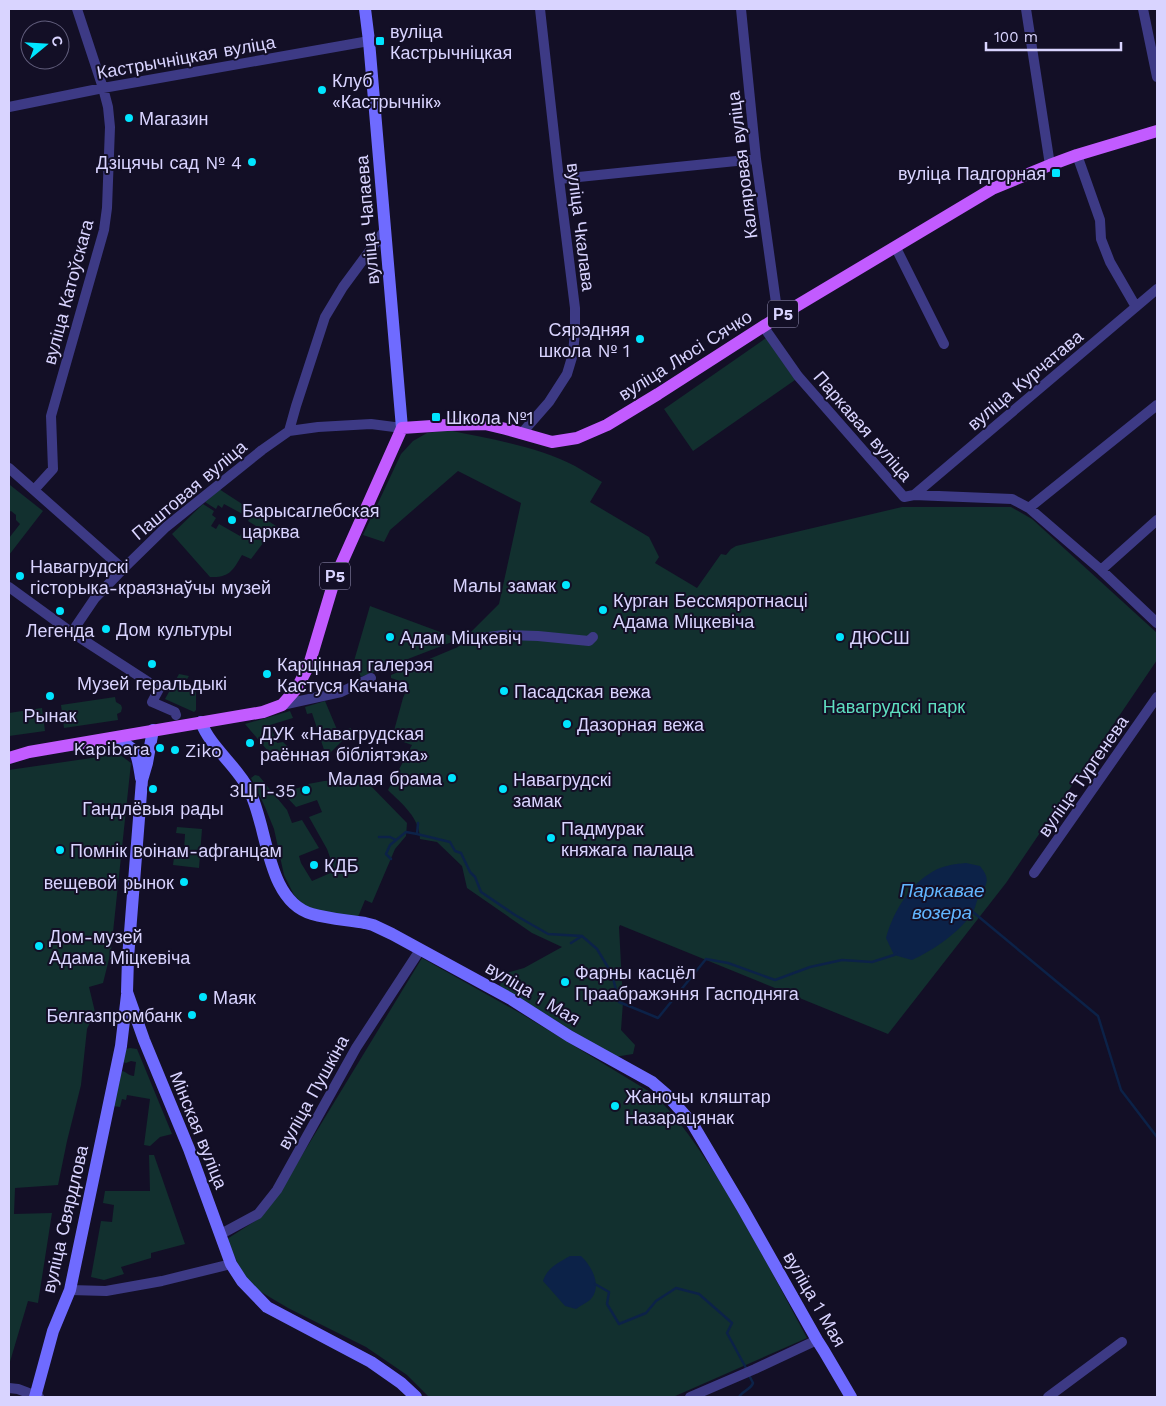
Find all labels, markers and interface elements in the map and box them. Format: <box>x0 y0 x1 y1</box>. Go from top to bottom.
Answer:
north arrow <box>20 20 70 70</box>
scale bar <box>986 20 1121 52</box>
place label: вуліца Кастрычніцкая <box>390 21 512 63</box>
text: 100 m <box>994 28 1038 46</box>
street label: Кастрычніцкая вуліца <box>95 31 278 83</box>
text: С <box>48 34 67 48</box>
marker: вуліца Кастрычніцкая <box>374 35 386 47</box>
place label: Клуб «Кастрычнік» <box>332 70 442 112</box>
marker: Клуб «Кастрычнік» <box>316 84 328 96</box>
street label: Каляровая вуліца <box>722 89 761 240</box>
place label: Магазин <box>139 108 208 129</box>
marker: Магазин <box>123 112 135 124</box>
place label: Дзіцячы сад № 4 <box>96 152 242 173</box>
street label: вуліца Чапаева <box>351 153 383 286</box>
marker: Дзіцячы сад № 4 <box>246 156 258 168</box>
street label: вуліца Чкалава <box>563 162 599 293</box>
place label: вуліца Падгорная <box>898 163 1046 184</box>
marker: вуліца Падгорная <box>1050 167 1062 179</box>
street label: вуліца Катоўскага <box>39 216 98 367</box>
road number: Р5 <box>768 300 798 328</box>
street label: вуліца Люсі Сячко <box>614 305 756 405</box>
place label: Сярэдняя школа № 1 <box>539 319 630 361</box>
street label: вуліца Курчатава <box>963 325 1088 434</box>
marker: Сярэдняя школа № 1 <box>634 333 646 345</box>
street label: Паркавая вуліца <box>809 367 917 486</box>
place label: Школа №1 <box>446 407 534 428</box>
marker: Школа №1 <box>430 411 442 423</box>
street label: Паштовая вуліца <box>127 435 251 544</box>
place label: Барысаглебская царква <box>242 500 379 542</box>
marker: Барысаглебская царква <box>226 514 238 526</box>
place label: Навагрудскі гісторыка-краязнаўчы музей <box>30 556 271 598</box>
road number: Р5 <box>320 562 350 590</box>
marker: Навагрудскі гісторыка-краязнаўчы музей <box>14 570 26 582</box>
place label: Малы замак <box>453 575 556 596</box>
marker: Малы замак <box>560 579 572 591</box>
place label: Курган Бессмяротнасці Адама Міцкевіча <box>613 590 808 632</box>
marker: Курган Бессмяротнасці Адама Міцкевіча <box>597 604 609 616</box>
marker: Легенда <box>54 605 66 617</box>
place label: Дом культуры <box>116 619 232 640</box>
place label: Легенда <box>26 620 95 641</box>
marker: Дом культуры <box>100 623 112 635</box>
place label: Адам Міцкевіч <box>400 627 521 648</box>
place label: ДЮСШ <box>850 627 910 648</box>
marker: Адам Міцкевіч <box>384 631 396 643</box>
marker: ДЮСШ <box>834 631 846 643</box>
place label: Карцінная галерэя Кастуся Качана <box>277 654 433 696</box>
marker: Музей геральдыкі <box>146 658 158 670</box>
marker: Карцінная галерэя Кастуся Качана <box>261 668 273 680</box>
place label: Музей геральдыкі <box>77 673 227 694</box>
place label: Пасадская вежа <box>514 681 652 702</box>
marker: Пасадская вежа <box>498 685 510 697</box>
marker: Рынак <box>44 690 56 702</box>
park label: Навагрудскі парк <box>823 696 965 717</box>
place label: Рынак <box>24 705 77 726</box>
street label: вуліца Тургенева <box>1033 711 1133 841</box>
place label: Дазорная вежа <box>577 714 705 735</box>
marker: Дазорная вежа <box>561 718 573 730</box>
place label: ДУК «Навагрудская раённая бібліятэка» <box>260 723 428 765</box>
marker: ДУК «Навагрудская раённая бібліятэка» <box>244 737 256 749</box>
place label: Kapibara <box>73 738 150 759</box>
place label: Ziko <box>185 740 222 761</box>
marker: Kapibara <box>154 742 166 754</box>
marker: Ziko <box>169 744 181 756</box>
place label: Малая брама <box>328 768 443 789</box>
place label: Навагрудскі замак <box>513 769 612 811</box>
marker: Малая брама <box>446 772 458 784</box>
place label: 3ЦП-35 <box>229 780 296 801</box>
marker: Гандлёвыя рады <box>147 783 159 795</box>
marker: Навагрудскі замак <box>497 783 509 795</box>
marker: 3ЦП-35 <box>300 784 312 796</box>
place label: Гандлёвыя рады <box>82 798 224 819</box>
place label: Падмурак княжага палаца <box>561 818 695 860</box>
marker: Падмурак княжага палаца <box>545 832 557 844</box>
place label: Помнік воінам-афганцам <box>70 840 282 861</box>
marker: Помнік воінам-афганцам <box>54 844 66 856</box>
place label: КДБ <box>324 855 359 876</box>
marker: КДБ <box>308 859 320 871</box>
place label: вещевой рынок <box>44 872 174 893</box>
marker: вещевой рынок <box>178 876 190 888</box>
water label: Паркавае возера <box>899 879 985 924</box>
place label: Дом-музей Адама Міцкевіча <box>49 926 191 968</box>
marker: Дом-музей Адама Міцкевіча <box>33 940 45 952</box>
street label: вуліца 1 Мая <box>482 957 584 1029</box>
place label: Фарны касцёл Праабражэння Гасподняга <box>575 962 800 1004</box>
marker: Фарны касцёл Праабражэння Гасподняга <box>559 976 571 988</box>
place label: Маяк <box>213 987 256 1008</box>
marker: Маяк <box>197 991 209 1003</box>
place label: Белгазпромбанк <box>46 1005 182 1026</box>
marker: Белгазпромбанк <box>186 1009 198 1021</box>
street label: вуліца Пушкіна <box>273 1031 353 1153</box>
street label: Мінская вуліца <box>166 1068 232 1193</box>
place label: Жаночы кляштар Назарацянак <box>625 1086 771 1128</box>
marker: Жаночы кляштар Назарацянак <box>609 1100 621 1112</box>
street label: вуліца Свярдлова <box>38 1142 92 1295</box>
street label: вуліца 1 Мая <box>779 1248 851 1350</box>

